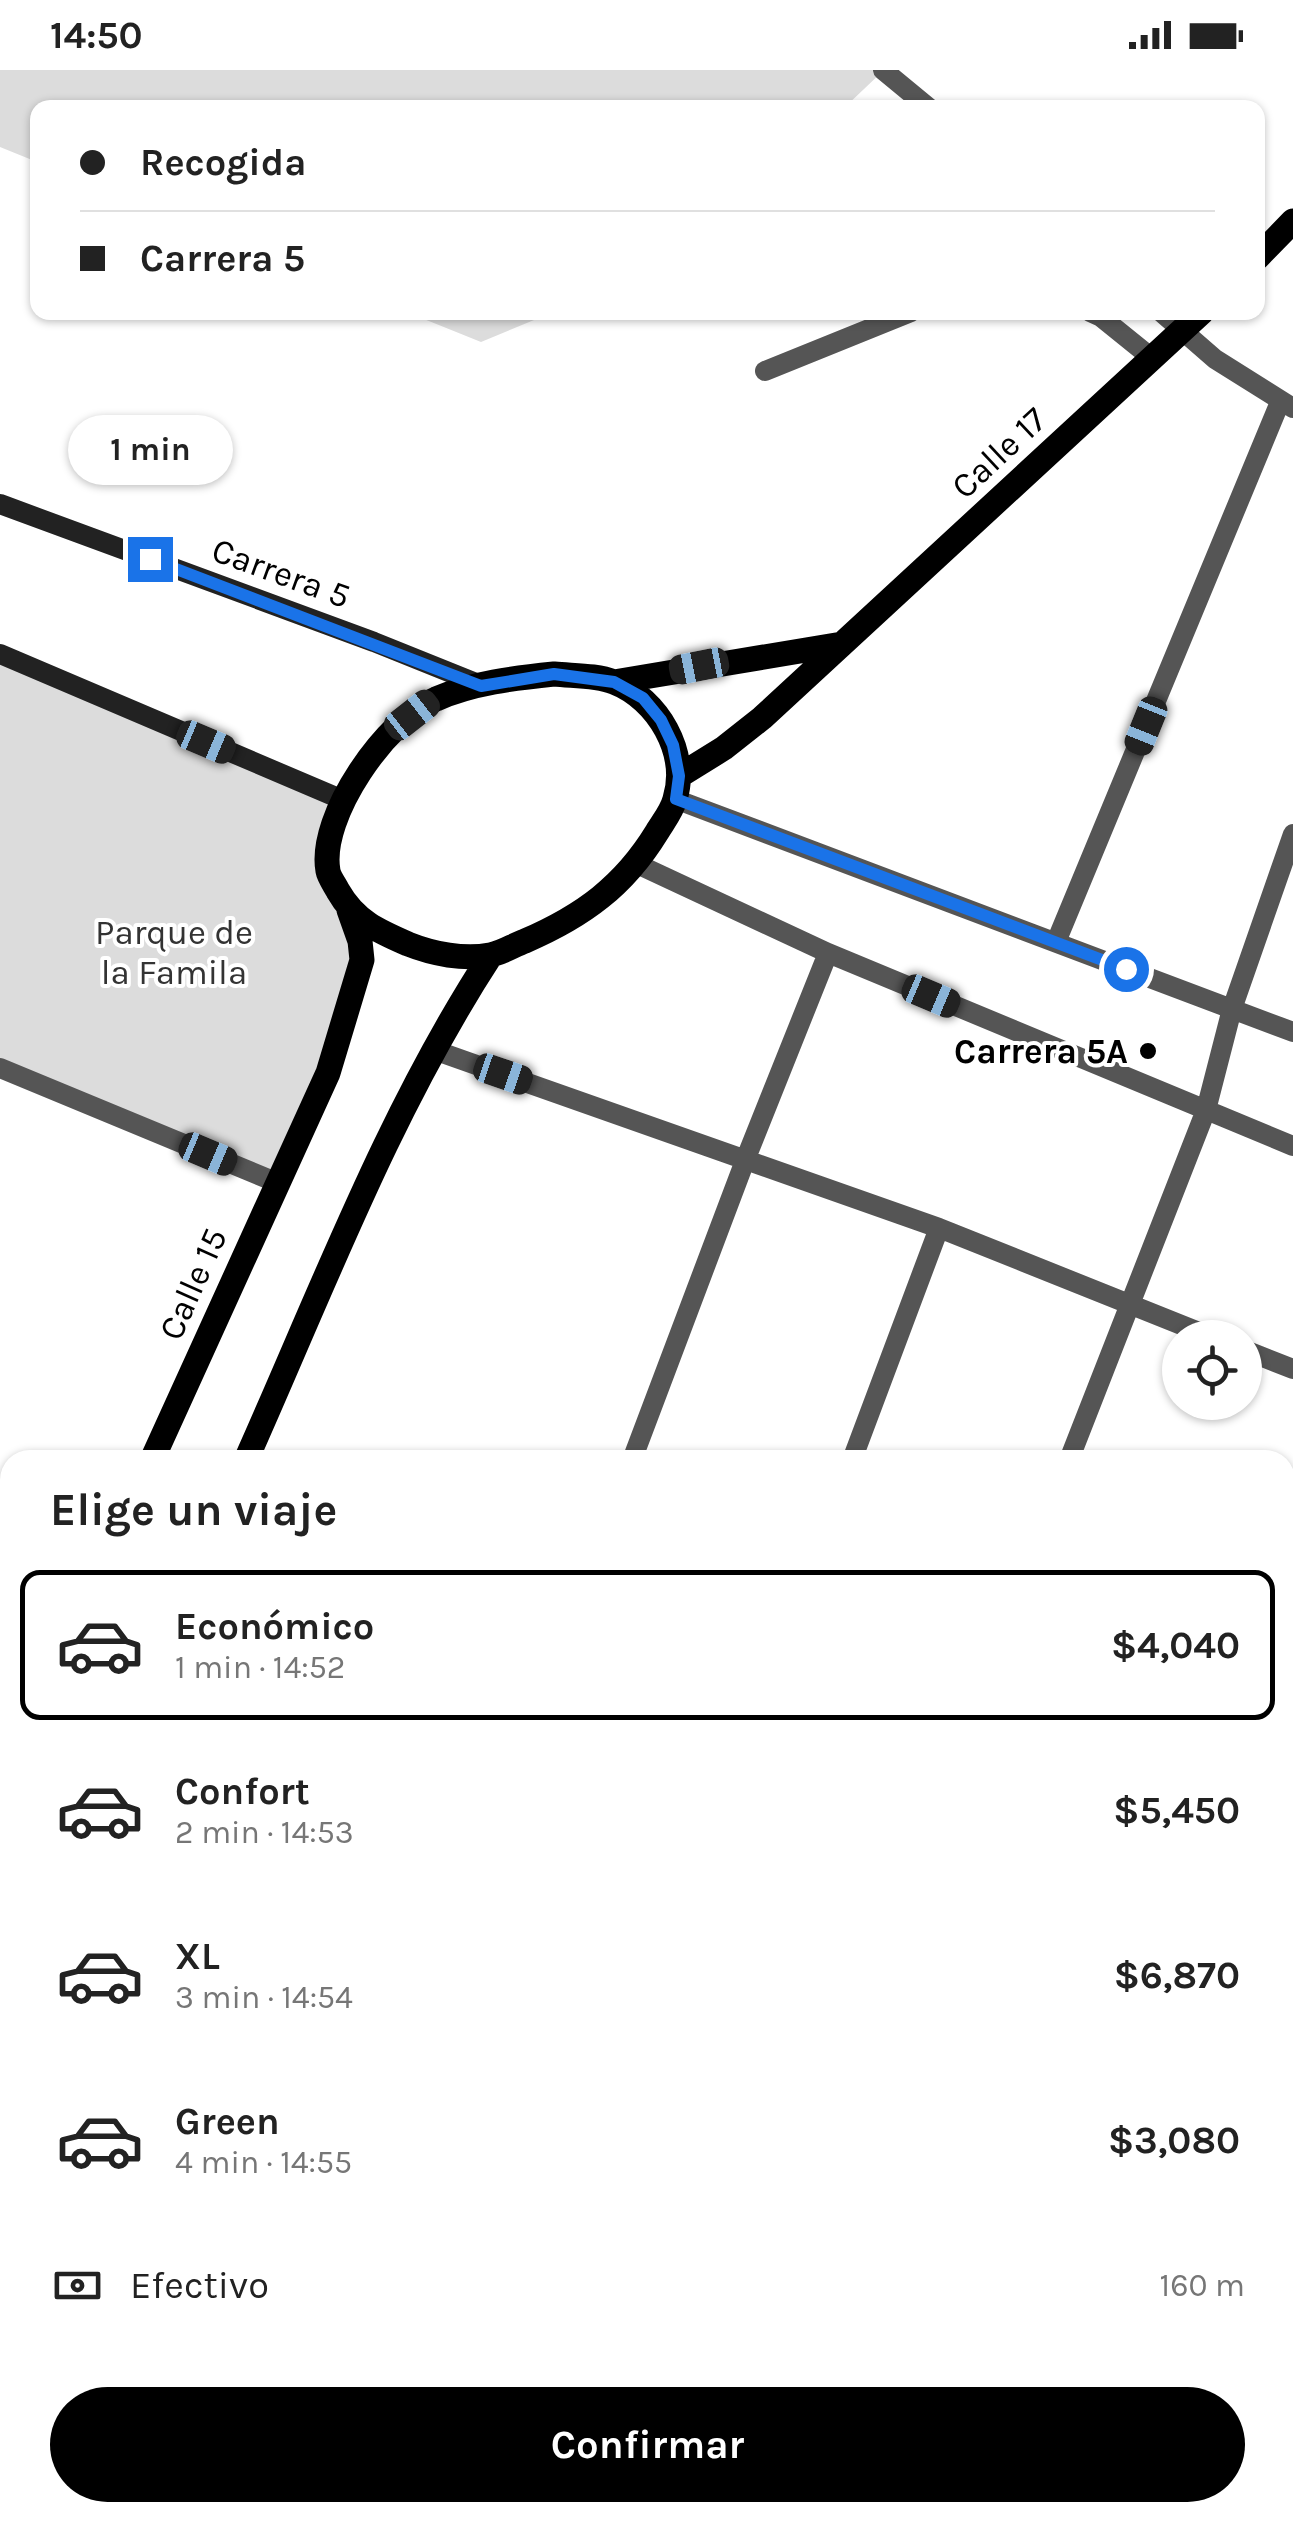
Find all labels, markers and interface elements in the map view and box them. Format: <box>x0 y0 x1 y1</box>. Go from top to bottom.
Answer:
text: 14:50 <box>50 13 143 58</box>
text: Recogida <box>140 140 306 185</box>
text: Carrera 5 <box>140 236 305 281</box>
street label: Calle 17 <box>943 399 1055 507</box>
callout: 1 min <box>68 414 232 484</box>
text: 1 min <box>110 431 191 468</box>
street label: Carrera 5 <box>206 529 356 617</box>
route end <box>128 537 173 582</box>
car <box>667 646 731 686</box>
car <box>379 685 445 745</box>
car <box>1121 693 1171 759</box>
car <box>173 716 239 768</box>
park label: Parque de la Famila <box>95 912 253 993</box>
route start <box>1104 947 1149 992</box>
car <box>898 970 964 1022</box>
place label: Carrera 5A <box>954 1031 1128 1072</box>
marker: Carrera 5A <box>1137 1040 1159 1062</box>
car <box>470 1050 536 1098</box>
car <box>175 1128 241 1180</box>
street label: Calle 15 <box>150 1222 236 1346</box>
map controls <box>1162 1320 1262 1420</box>
button: locate <box>1162 1320 1262 1420</box>
text: Elige un viaje <box>50 1484 337 1536</box>
icon: car <box>55 1600 145 1690</box>
text: Económico <box>175 1604 374 1649</box>
text: $4,040 <box>1111 1623 1240 1668</box>
text: 1 min · 14:52 <box>175 1649 345 1686</box>
icon: car <box>55 1765 145 1855</box>
text: Confort <box>175 1769 310 1814</box>
text: $5,450 <box>1113 1788 1240 1833</box>
text: 2 min · 14:53 <box>175 1814 354 1851</box>
icon: car <box>55 1930 145 2020</box>
text: XL <box>175 1934 220 1979</box>
text: $6,870 <box>1114 1953 1240 1998</box>
text: 3 min · 14:54 <box>175 1979 353 2016</box>
icon: car <box>55 2095 145 2185</box>
text: Green <box>175 2099 280 2144</box>
text: $3,080 <box>1108 2118 1240 2163</box>
text: 4 min · 14:55 <box>175 2144 352 2181</box>
icon: cash <box>50 2258 105 2313</box>
text: Efectivo <box>130 2263 269 2308</box>
text: 160 m <box>1160 2267 1245 2304</box>
button: Confirmar <box>50 2387 1245 2502</box>

